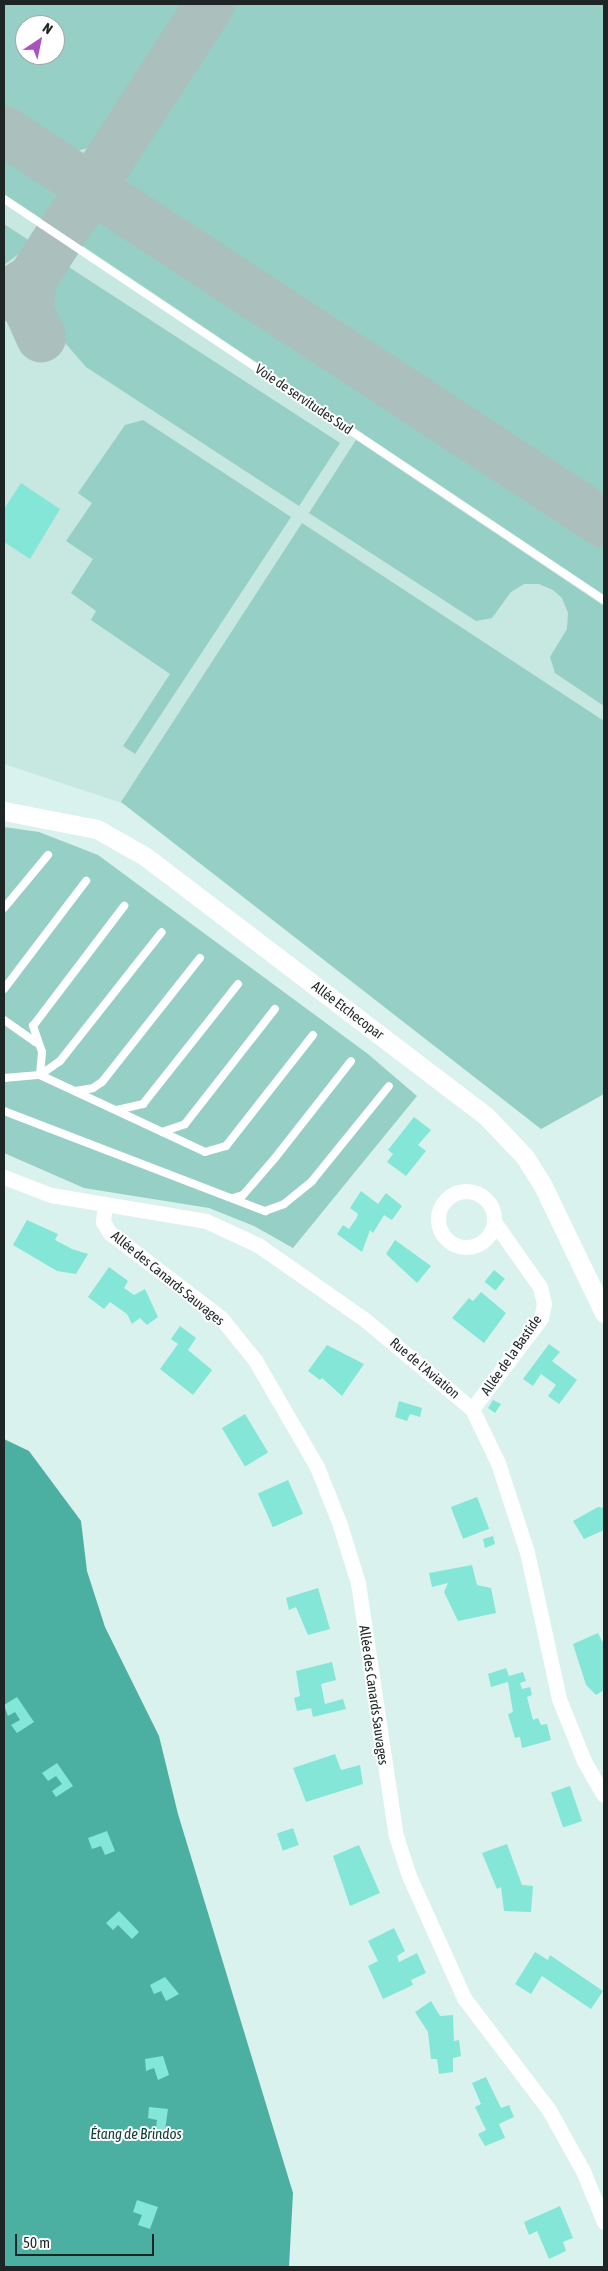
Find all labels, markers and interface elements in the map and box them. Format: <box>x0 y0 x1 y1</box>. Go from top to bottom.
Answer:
north arrow <box>15 15 65 65</box>
text: N <box>40 19 56 37</box>
street label: Voie de servitudes Sud <box>252 360 356 438</box>
street label: Allée Etchecopar <box>309 977 387 1043</box>
street label: Allée des Canards Sauvages <box>108 1227 228 1329</box>
street label: Allée de la Bastide <box>477 1312 545 1398</box>
street label: Rue de l'Aviation <box>387 1334 463 1402</box>
street label: Allée des Canards Sauvages <box>356 1624 392 1766</box>
water label: Étang de Brindos <box>90 2125 182 2143</box>
scale bar <box>18 2224 156 2256</box>
text: 50 m <box>23 2234 50 2251</box>

